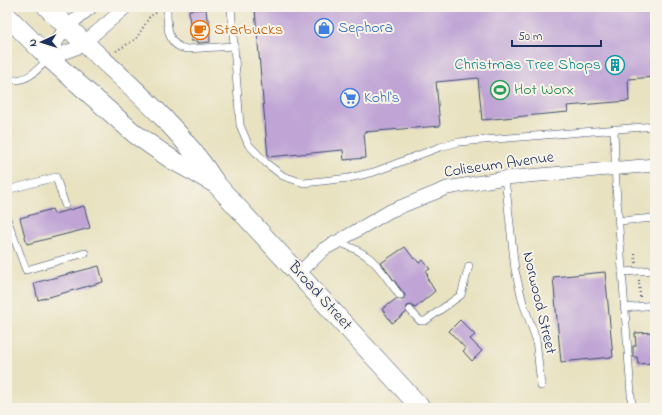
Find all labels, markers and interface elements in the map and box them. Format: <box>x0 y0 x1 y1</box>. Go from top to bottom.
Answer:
place label: Sephora <box>338 16 393 40</box>
shop icon: Sephora <box>313 17 335 39</box>
place label: Starbucks <box>214 18 283 42</box>
cafe icon: Starbucks <box>189 19 211 41</box>
north arrow <box>22 22 62 62</box>
scale bar <box>512 22 601 48</box>
text: 50 m <box>518 28 542 46</box>
text: N <box>25 38 41 47</box>
place label: Christmas Tree Shops <box>455 53 601 77</box>
building icon: Christmas Tree Shops <box>604 54 626 76</box>
place label: Hot Worx <box>514 78 574 102</box>
sports icon: Hot Worx <box>489 79 511 101</box>
place label: Kohl's <box>364 86 400 110</box>
supermarket icon: Kohl's <box>339 87 361 109</box>
street label: Coliseum Avenue <box>442 145 556 185</box>
street label: Norwood Street <box>516 249 563 357</box>
street label: Broad Street <box>282 255 358 336</box>

